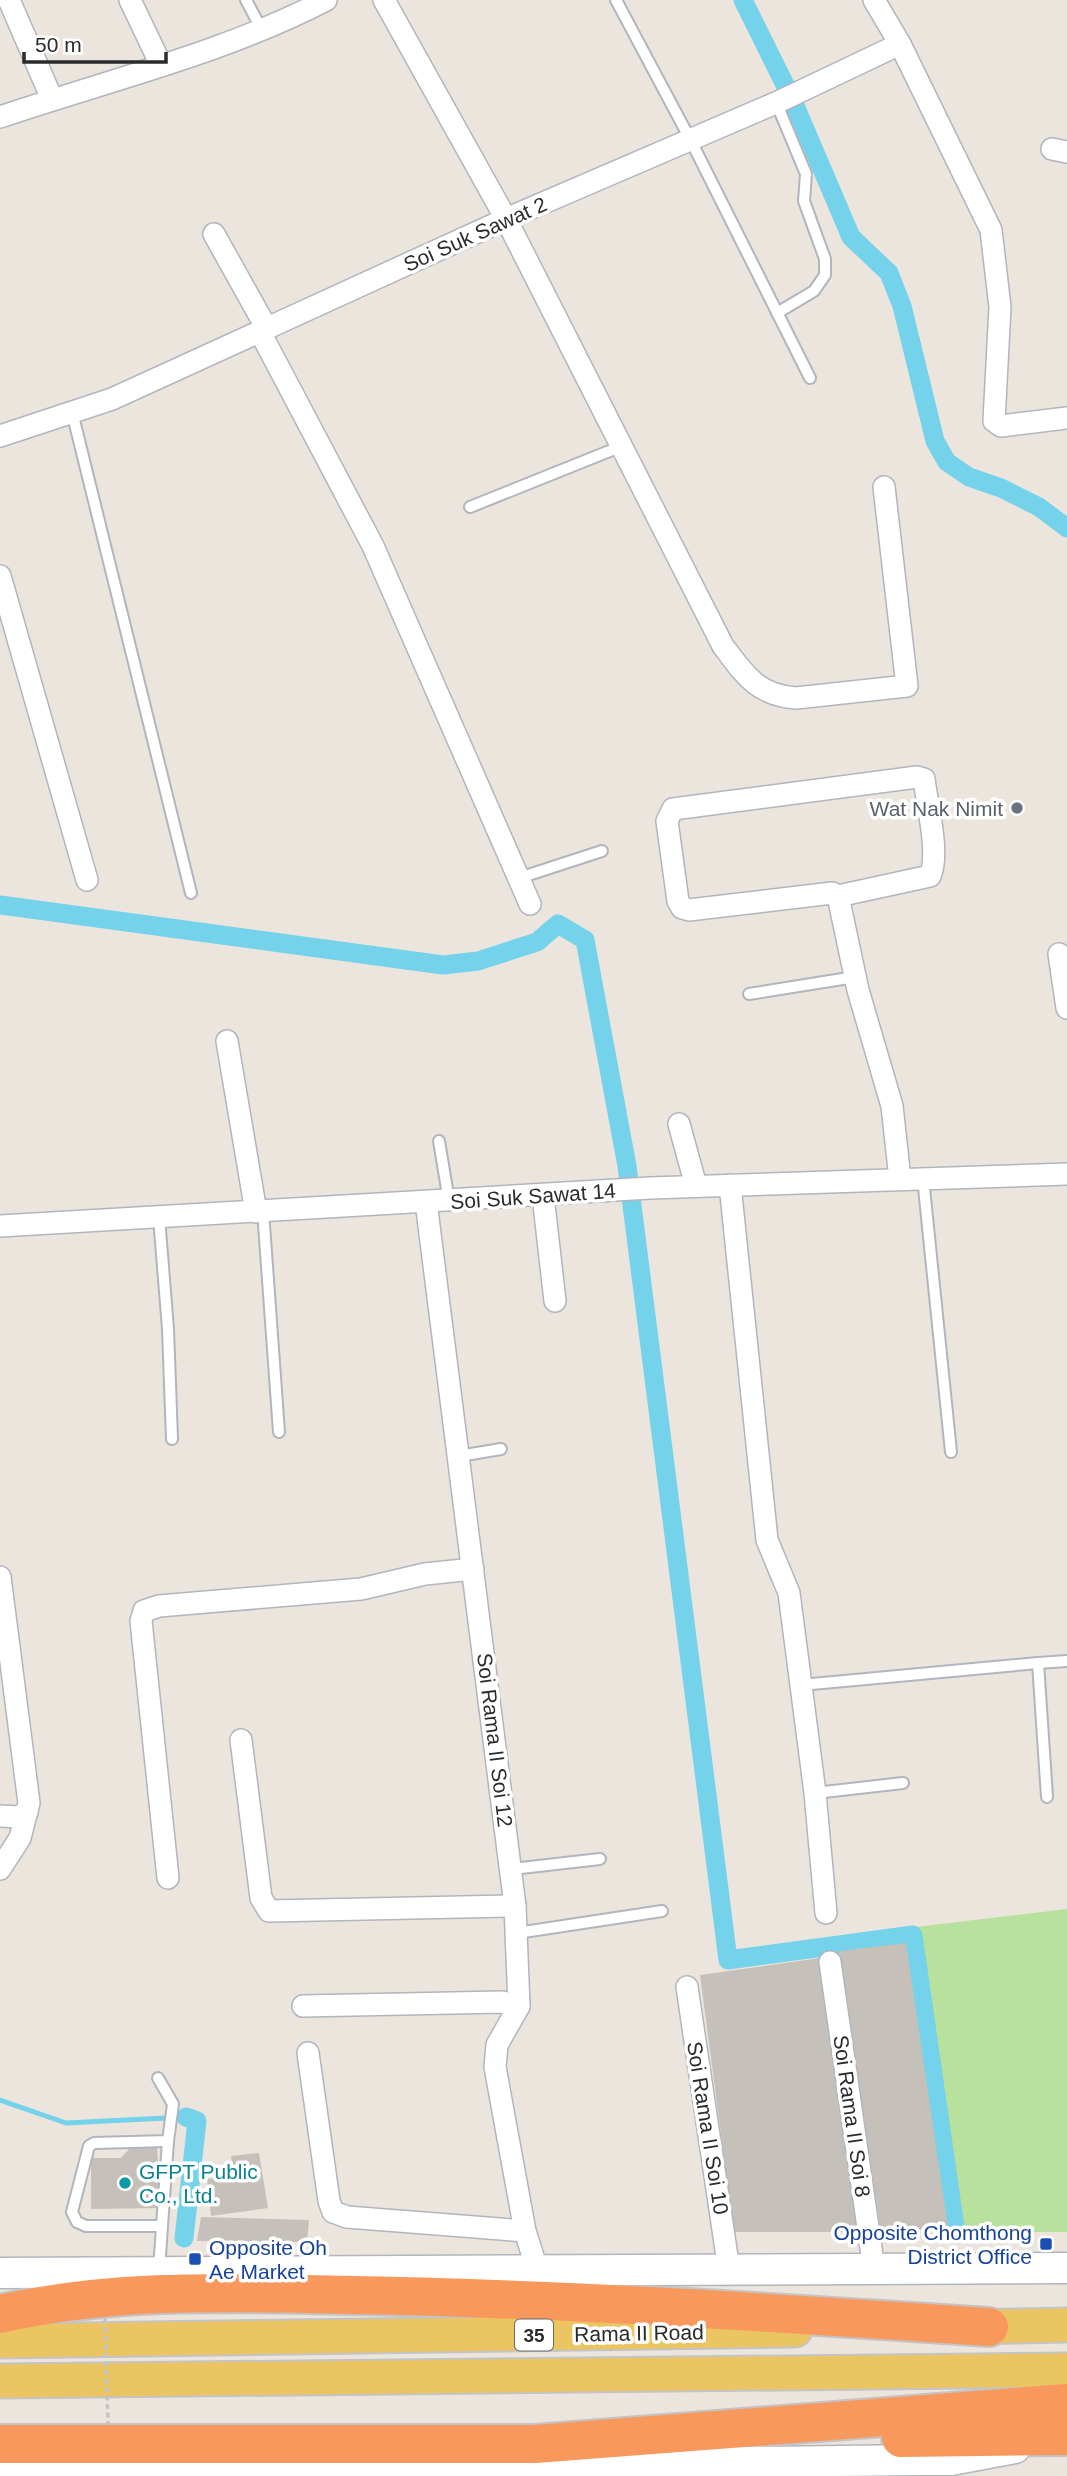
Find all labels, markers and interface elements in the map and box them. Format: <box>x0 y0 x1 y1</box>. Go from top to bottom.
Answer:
scale bar <box>24 21 166 65</box>
text: 50 m <box>35 33 82 56</box>
street label: Soi Suk Sawat 2 <box>400 192 550 276</box>
place label: Wat Nak Nimit <box>870 797 1003 820</box>
marker: Wat Nak Nimit <box>1009 800 1025 816</box>
street label: Soi Suk Sawat 14 <box>450 1179 617 1213</box>
street label: Soi Rama II Soi 12 <box>473 1652 517 1828</box>
street label: Soi Rama II Soi 8 <box>829 2033 875 2199</box>
street label: Soi Rama II Soi 10 <box>683 2040 733 2216</box>
place label: GFPT Public Co., Ltd. <box>139 2160 258 2207</box>
marker: GFPT Public Co., Ltd. <box>117 2175 133 2191</box>
place label: Opposite Chomthong District Office <box>834 2221 1032 2268</box>
place label: Opposite Oh Ae Market <box>209 2236 327 2283</box>
marker: Opposite Chomthong District Office <box>1038 2236 1054 2252</box>
marker: Opposite Oh Ae Market <box>187 2251 203 2267</box>
road number: 35 <box>515 2320 553 2350</box>
street label: Rama II Road <box>574 2320 704 2346</box>

